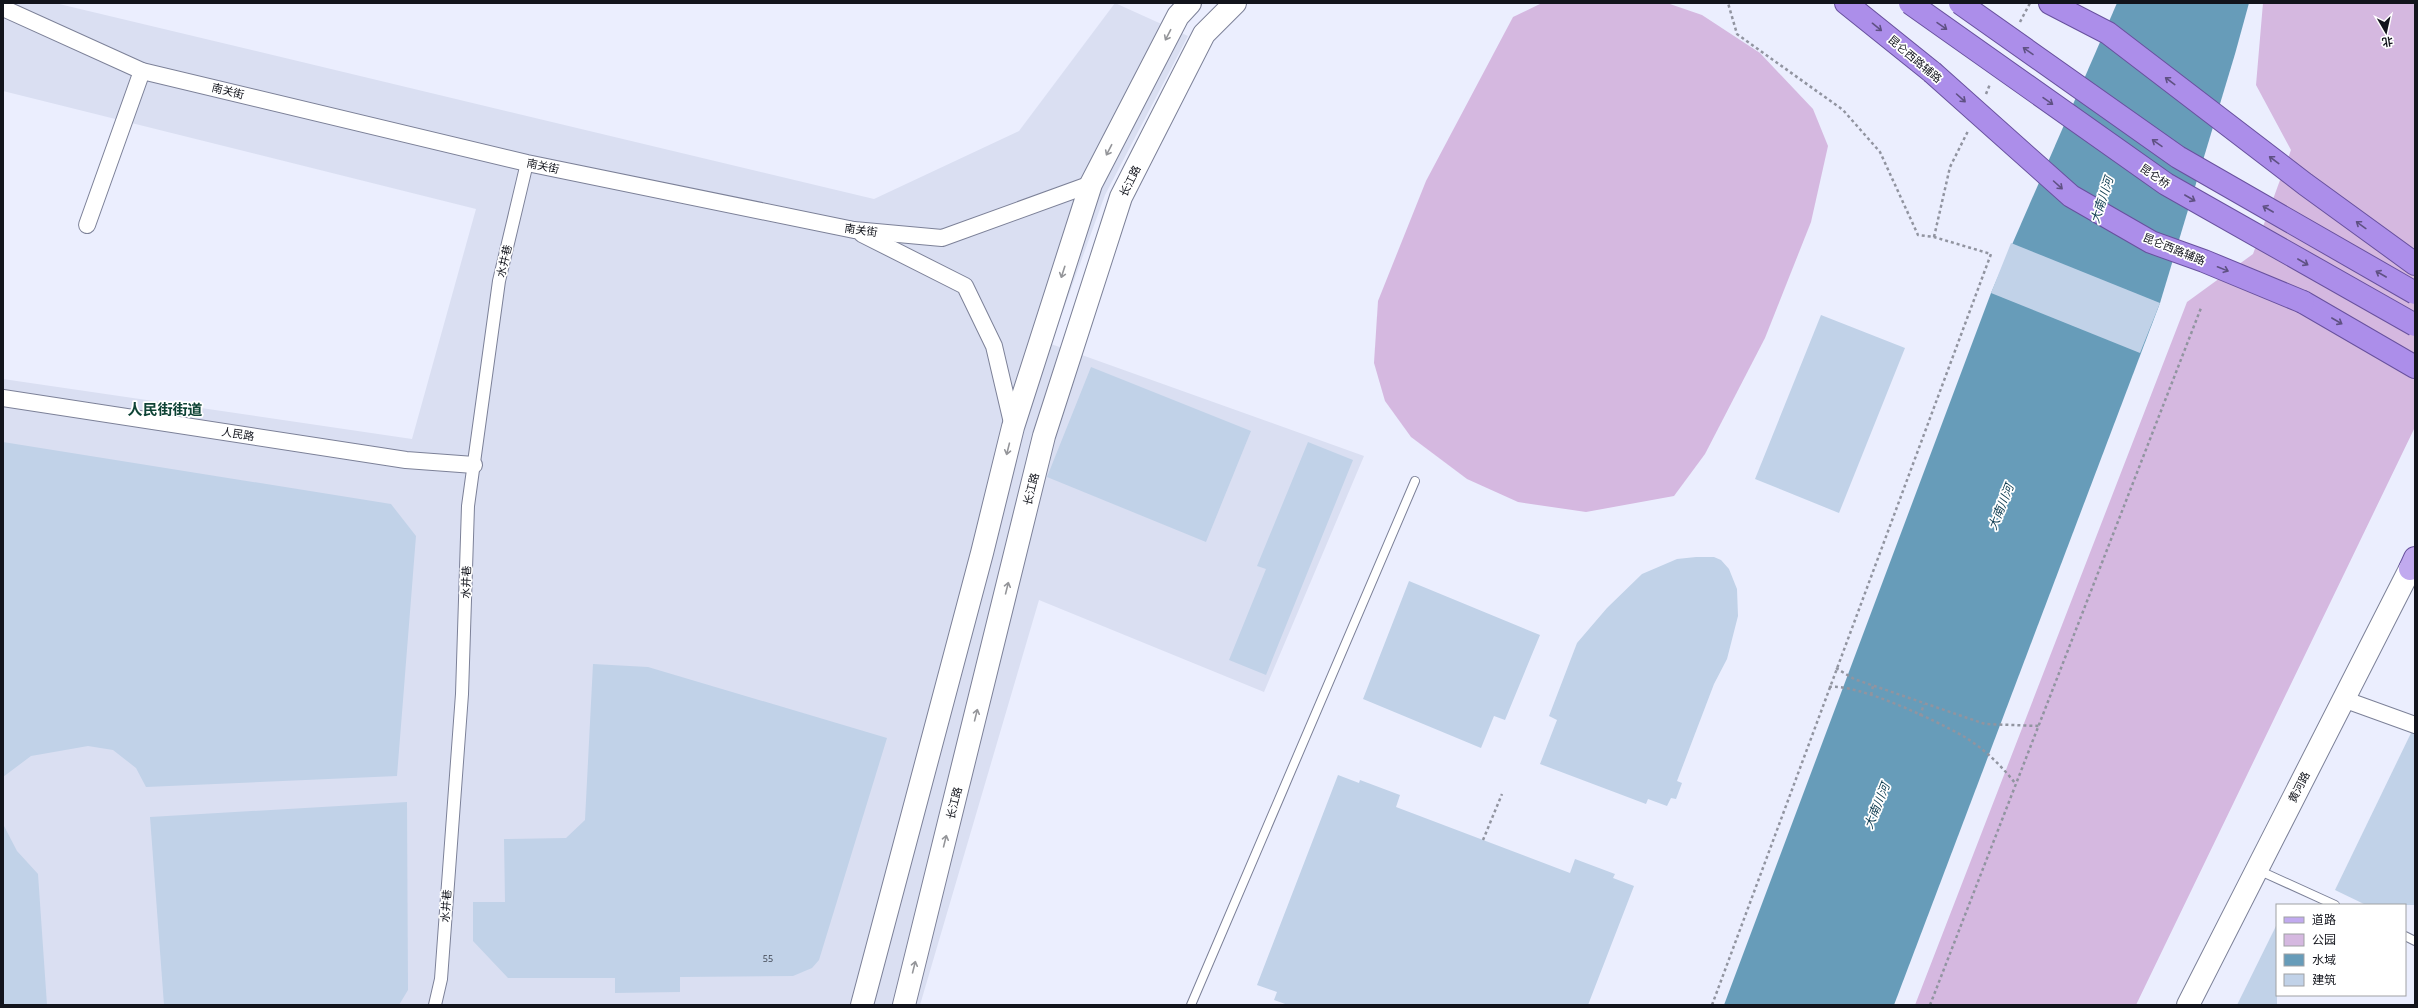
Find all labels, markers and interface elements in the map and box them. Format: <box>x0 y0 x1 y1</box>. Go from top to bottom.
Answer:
north arrow <box>2366 12 2406 52</box>
one-way arrow <box>1937 22 1948 30</box>
one-way arrow <box>1871 23 1882 32</box>
one-way arrow <box>1164 28 1171 40</box>
street label: 昆仑西路辅路 <box>1885 32 1945 86</box>
text: 北 <box>2381 34 2394 51</box>
one-way arrow <box>2023 47 2034 55</box>
one-way arrow <box>2165 77 2176 85</box>
street label: 南关街 <box>210 79 246 102</box>
one-way arrow <box>1956 94 1966 103</box>
one-way arrow <box>2043 97 2054 105</box>
one-way arrow <box>2151 139 2162 147</box>
one-way arrow <box>1105 144 1112 156</box>
street label: 南关街 <box>525 155 561 176</box>
one-way arrow <box>2268 156 2279 164</box>
street label: 昆仑桥 <box>2137 160 2173 191</box>
street label: 长江路 <box>1116 163 1144 199</box>
water label: 大南川河 <box>2086 172 2118 225</box>
one-way arrow <box>2053 180 2064 189</box>
one-way arrow <box>2184 194 2196 202</box>
one-way arrow <box>2262 205 2274 213</box>
street label: 南关街 <box>844 220 878 239</box>
one-way arrow <box>2356 221 2367 229</box>
street label: 昆仑西路辅路 <box>2141 229 2208 268</box>
street label: 水井巷 <box>492 243 515 279</box>
one-way arrow <box>2297 259 2309 267</box>
one-way arrow <box>1059 265 1066 278</box>
one-way arrow <box>2216 265 2228 273</box>
one-way arrow <box>2375 269 2387 277</box>
one-way arrow <box>2331 318 2343 326</box>
district label: 人民街街道 <box>127 399 203 419</box>
street label: 人民路 <box>221 424 256 443</box>
one-way arrow <box>1003 442 1011 455</box>
street label: 长江路 <box>1019 471 1042 507</box>
water label: 大南川河 <box>1984 480 2018 532</box>
street label: 水井巷 <box>457 565 474 599</box>
one-way arrow <box>1003 582 1011 595</box>
one-way arrow <box>972 708 980 721</box>
street label: 黄河路 <box>2284 769 2313 805</box>
water label: 大南川河 <box>1860 779 1894 831</box>
street label: 长江路 <box>942 785 965 821</box>
one-way arrow <box>941 835 949 848</box>
street label: 水井巷 <box>437 889 454 923</box>
legend <box>2276 904 2406 996</box>
text: 道路 <box>2312 911 2336 928</box>
text: 公园 <box>2312 931 2336 948</box>
text: 水域 <box>2312 951 2336 968</box>
house number: 55 <box>763 952 773 965</box>
one-way arrow <box>910 961 918 974</box>
text: 建筑 <box>2312 971 2336 988</box>

